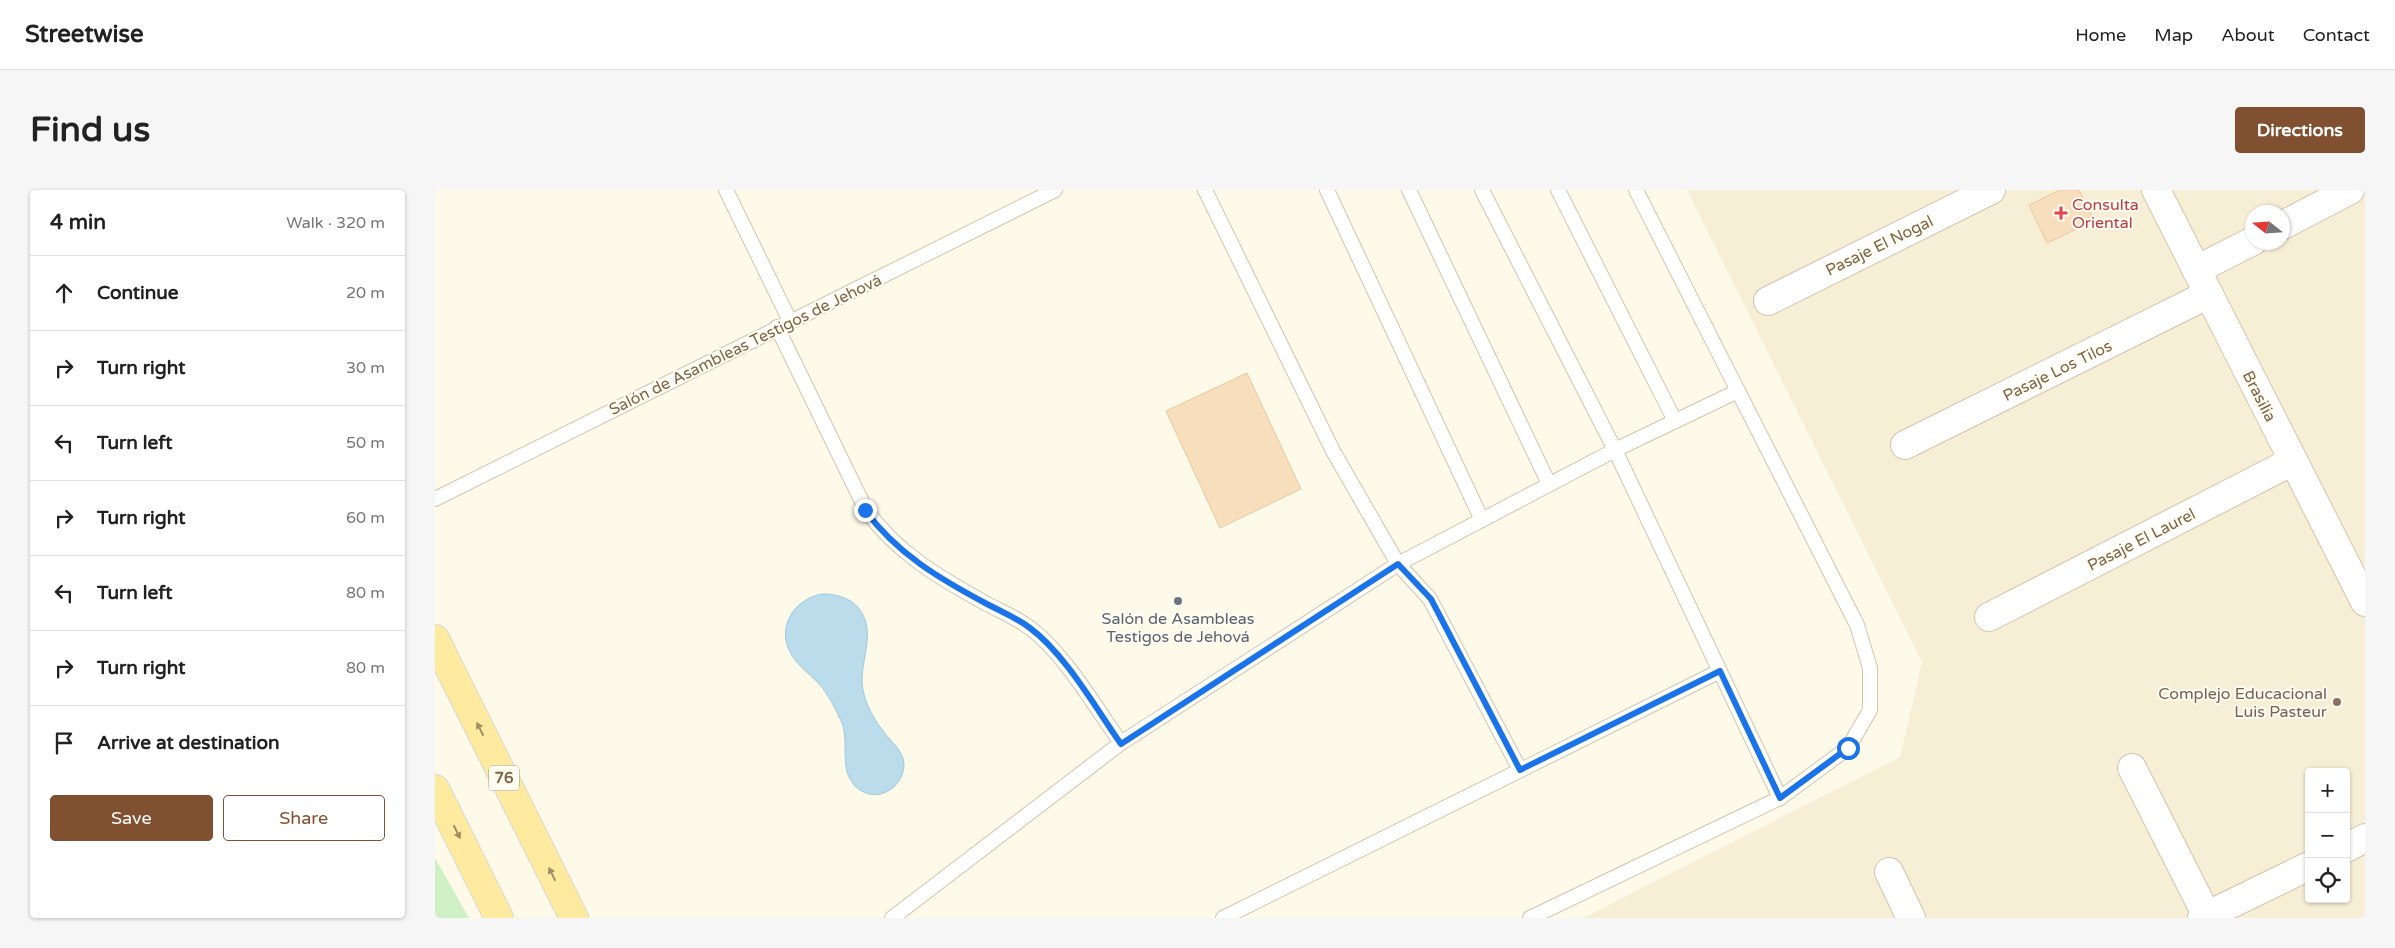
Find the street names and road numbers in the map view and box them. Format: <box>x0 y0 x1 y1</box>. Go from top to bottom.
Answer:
street label: Pasaje El Nogal <box>1822 211 1936 281</box>
street label: Salón de Asambleas Testigos de Jehová <box>606 270 885 420</box>
street label: Pasaje Los Tilos <box>2000 336 2115 406</box>
street label: Brasilia <box>2238 368 2280 425</box>
street label: Pasaje El Laurel <box>2084 504 2199 576</box>
road number: 76 <box>489 766 519 790</box>

